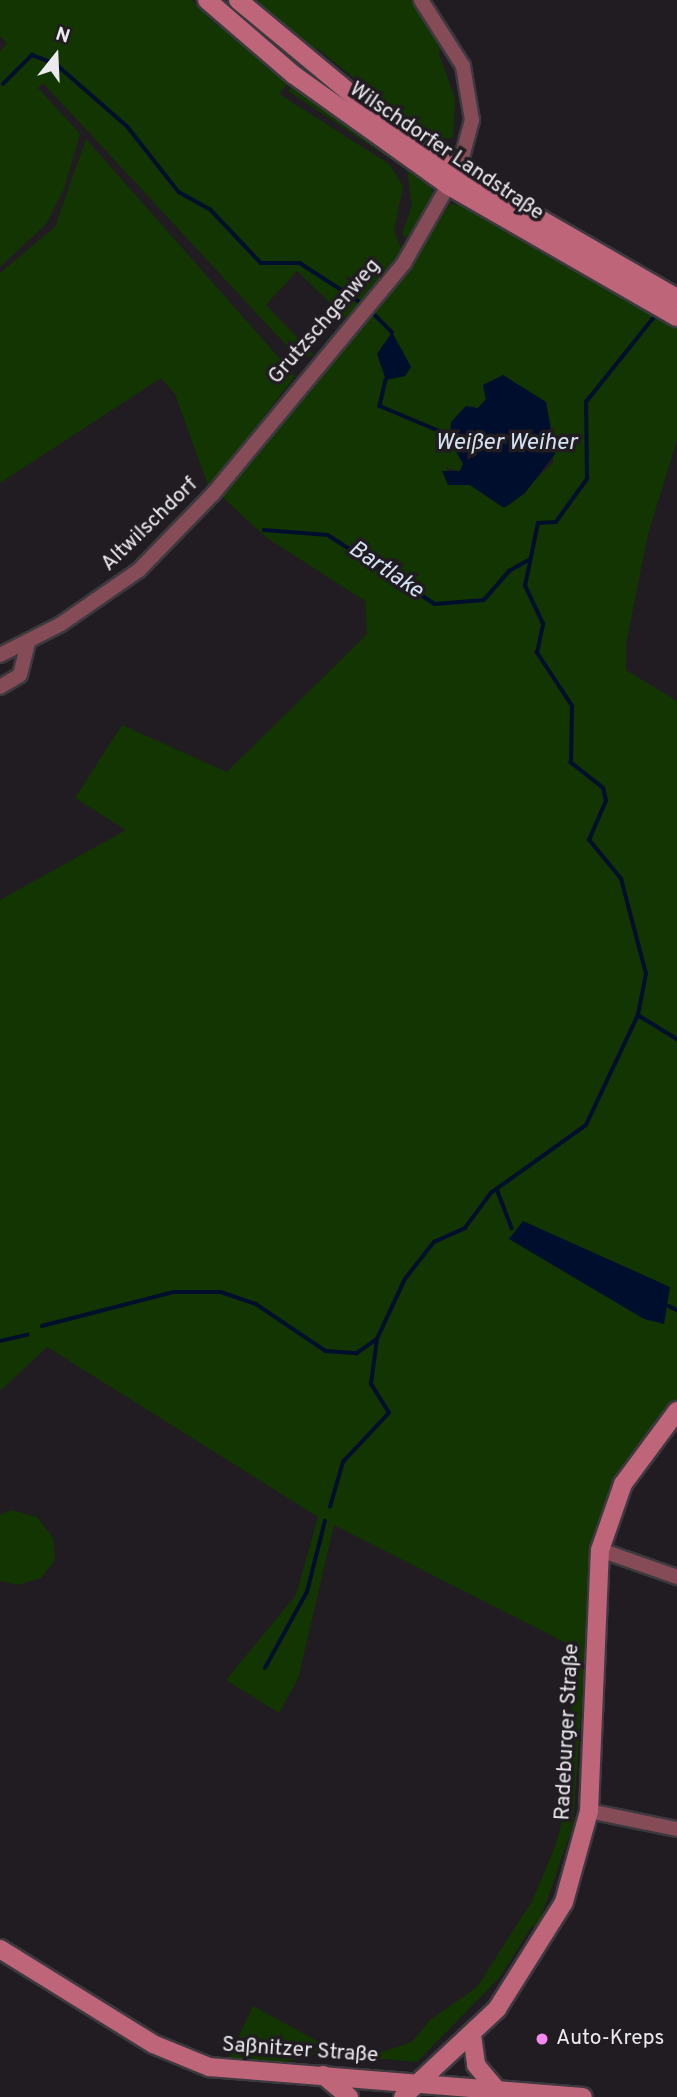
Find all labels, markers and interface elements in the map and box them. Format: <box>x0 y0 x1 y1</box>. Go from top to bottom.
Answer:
north arrow <box>21 21 91 91</box>
text: N <box>52 23 73 50</box>
street label: Wilschdorfer Landstraße <box>344 78 548 226</box>
street label: Grutzschgenweg <box>264 254 386 390</box>
water label: Weißer Weiher <box>435 430 577 458</box>
street label: Altwilschdorf <box>97 473 203 577</box>
water label: Bartlake <box>343 536 427 606</box>
street label: Radeburger Straße <box>551 1643 585 1821</box>
place label: Auto-Kreps <box>556 2026 664 2052</box>
marker: Auto-Kreps <box>534 2031 550 2047</box>
street label: Saßnitzer Straße <box>221 2033 379 2069</box>

